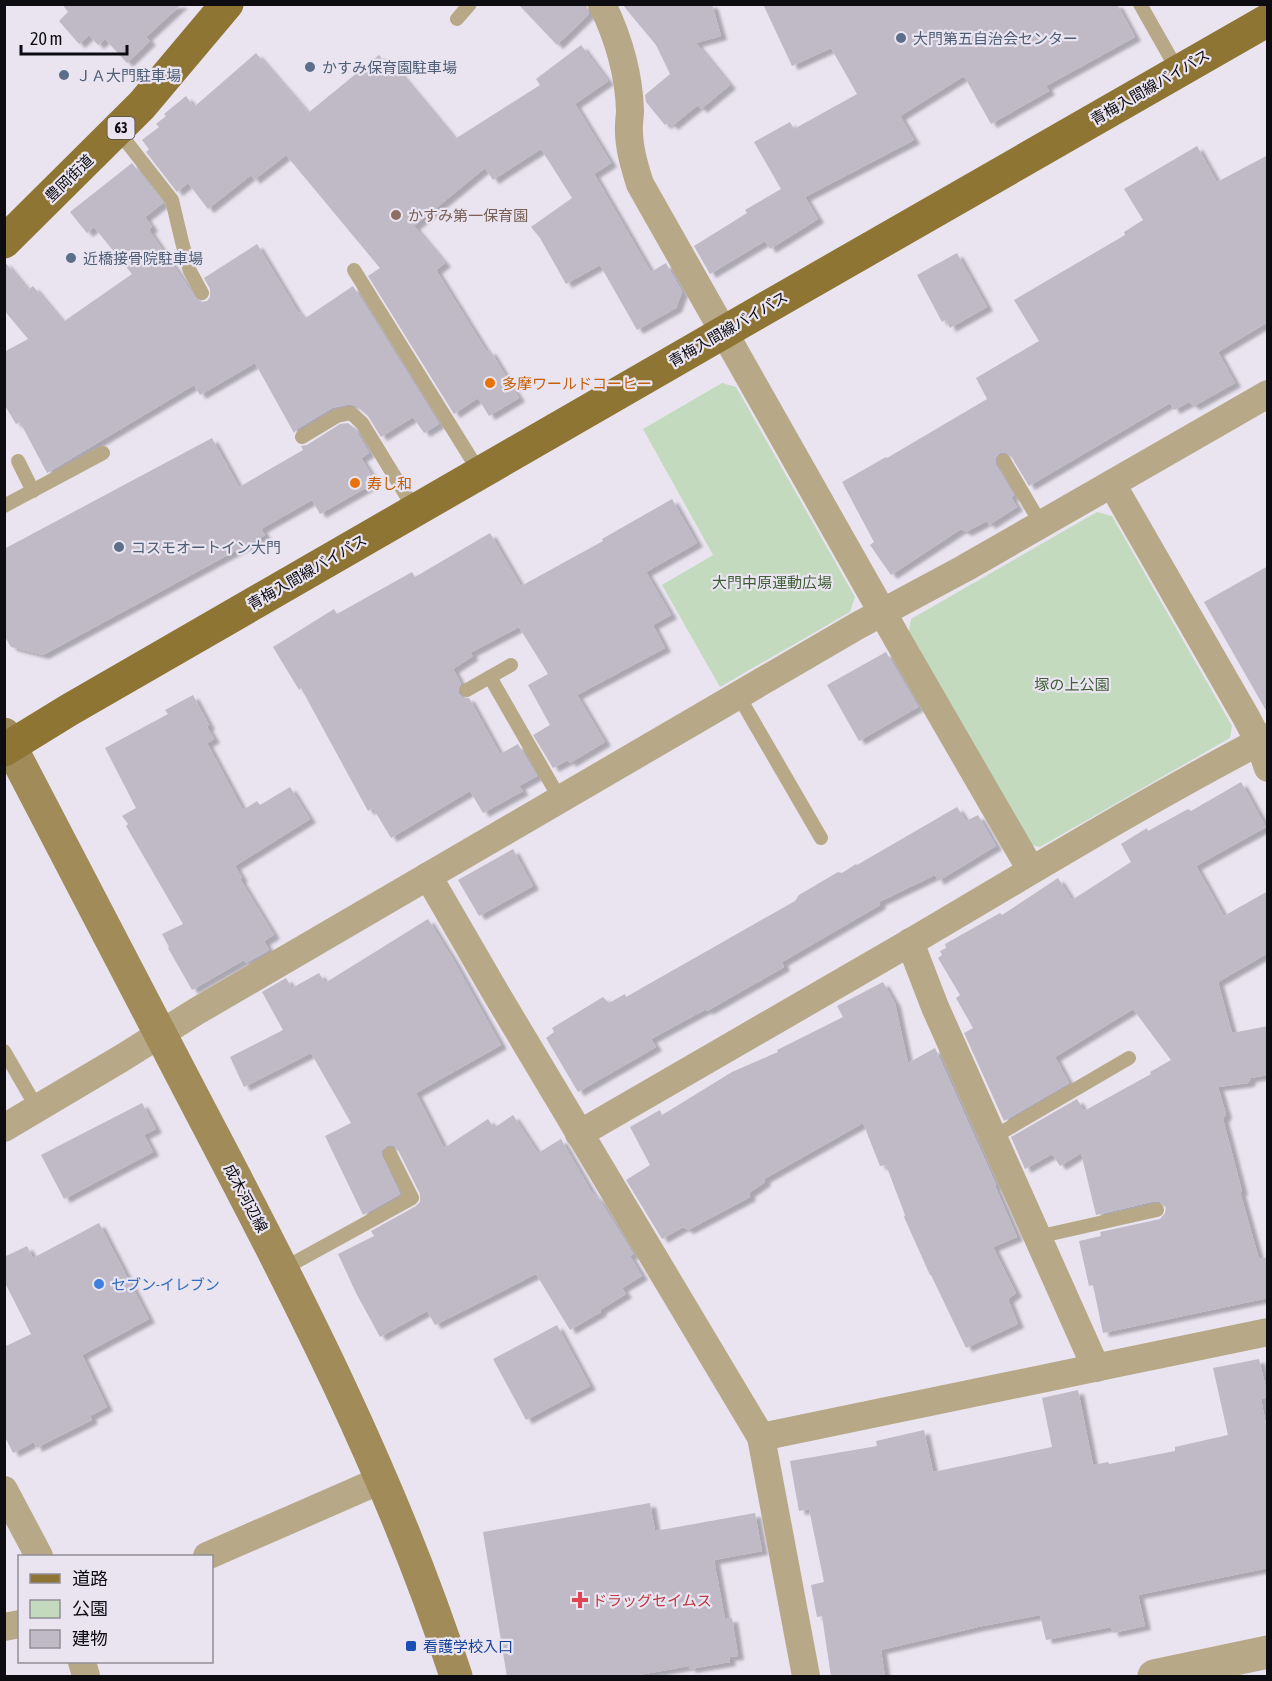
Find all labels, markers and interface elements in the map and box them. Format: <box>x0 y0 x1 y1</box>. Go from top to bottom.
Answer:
scale bar <box>21 18 128 56</box>
text: 20 m <box>30 28 62 49</box>
place label: 大門第五自治会センター <box>913 30 1078 47</box>
marker: 大門第五自治会センター <box>894 31 908 45</box>
street label: 青梅入間線バイパス <box>1087 46 1213 128</box>
place label: かすみ保育園駐車場 <box>322 59 457 76</box>
marker: かすみ保育園駐車場 <box>303 60 317 74</box>
place label: ＪＡ大門駐車場 <box>76 67 181 84</box>
marker: ＪＡ大門駐車場 <box>57 68 71 82</box>
road number: 63 <box>108 117 134 139</box>
street label: 豊岡街道 <box>42 151 96 205</box>
place label: かすみ第一保育園 <box>408 207 528 224</box>
marker: かすみ第一保育園 <box>389 208 403 222</box>
place label: 近橋接骨院駐車場 <box>83 250 203 267</box>
marker: 近橋接骨院駐車場 <box>64 251 78 265</box>
street label: 青梅入間線バイパス <box>665 288 791 370</box>
place label: 多摩ワールドコーヒー <box>502 375 652 392</box>
marker: 多摩ワールドコーヒー <box>483 376 497 390</box>
place label: 寿し和 <box>367 475 412 492</box>
marker: 寿し和 <box>348 476 362 490</box>
street label: 青梅入間線バイパス <box>244 531 370 613</box>
place label: コスモオートイン大門 <box>131 539 281 556</box>
marker: コスモオートイン大門 <box>112 540 126 554</box>
park label: 大門中原運動広場 <box>712 574 832 591</box>
park label: 塚の上公園 <box>1034 676 1110 693</box>
street label: 成木河辺線 <box>221 1161 271 1235</box>
place label: セブン-イレブン <box>111 1276 220 1293</box>
marker: セブン-イレブン <box>92 1277 106 1291</box>
legend <box>18 1555 213 1663</box>
text: 道路 <box>72 1568 108 1589</box>
place label: ドラッグセイムス <box>592 1592 712 1609</box>
marker: ドラッグセイムス <box>573 1593 587 1607</box>
text: 公園 <box>72 1598 108 1619</box>
text: 建物 <box>72 1628 108 1649</box>
place label: 看護学校入口 <box>423 1638 513 1655</box>
marker: 看護学校入口 <box>404 1639 418 1653</box>

